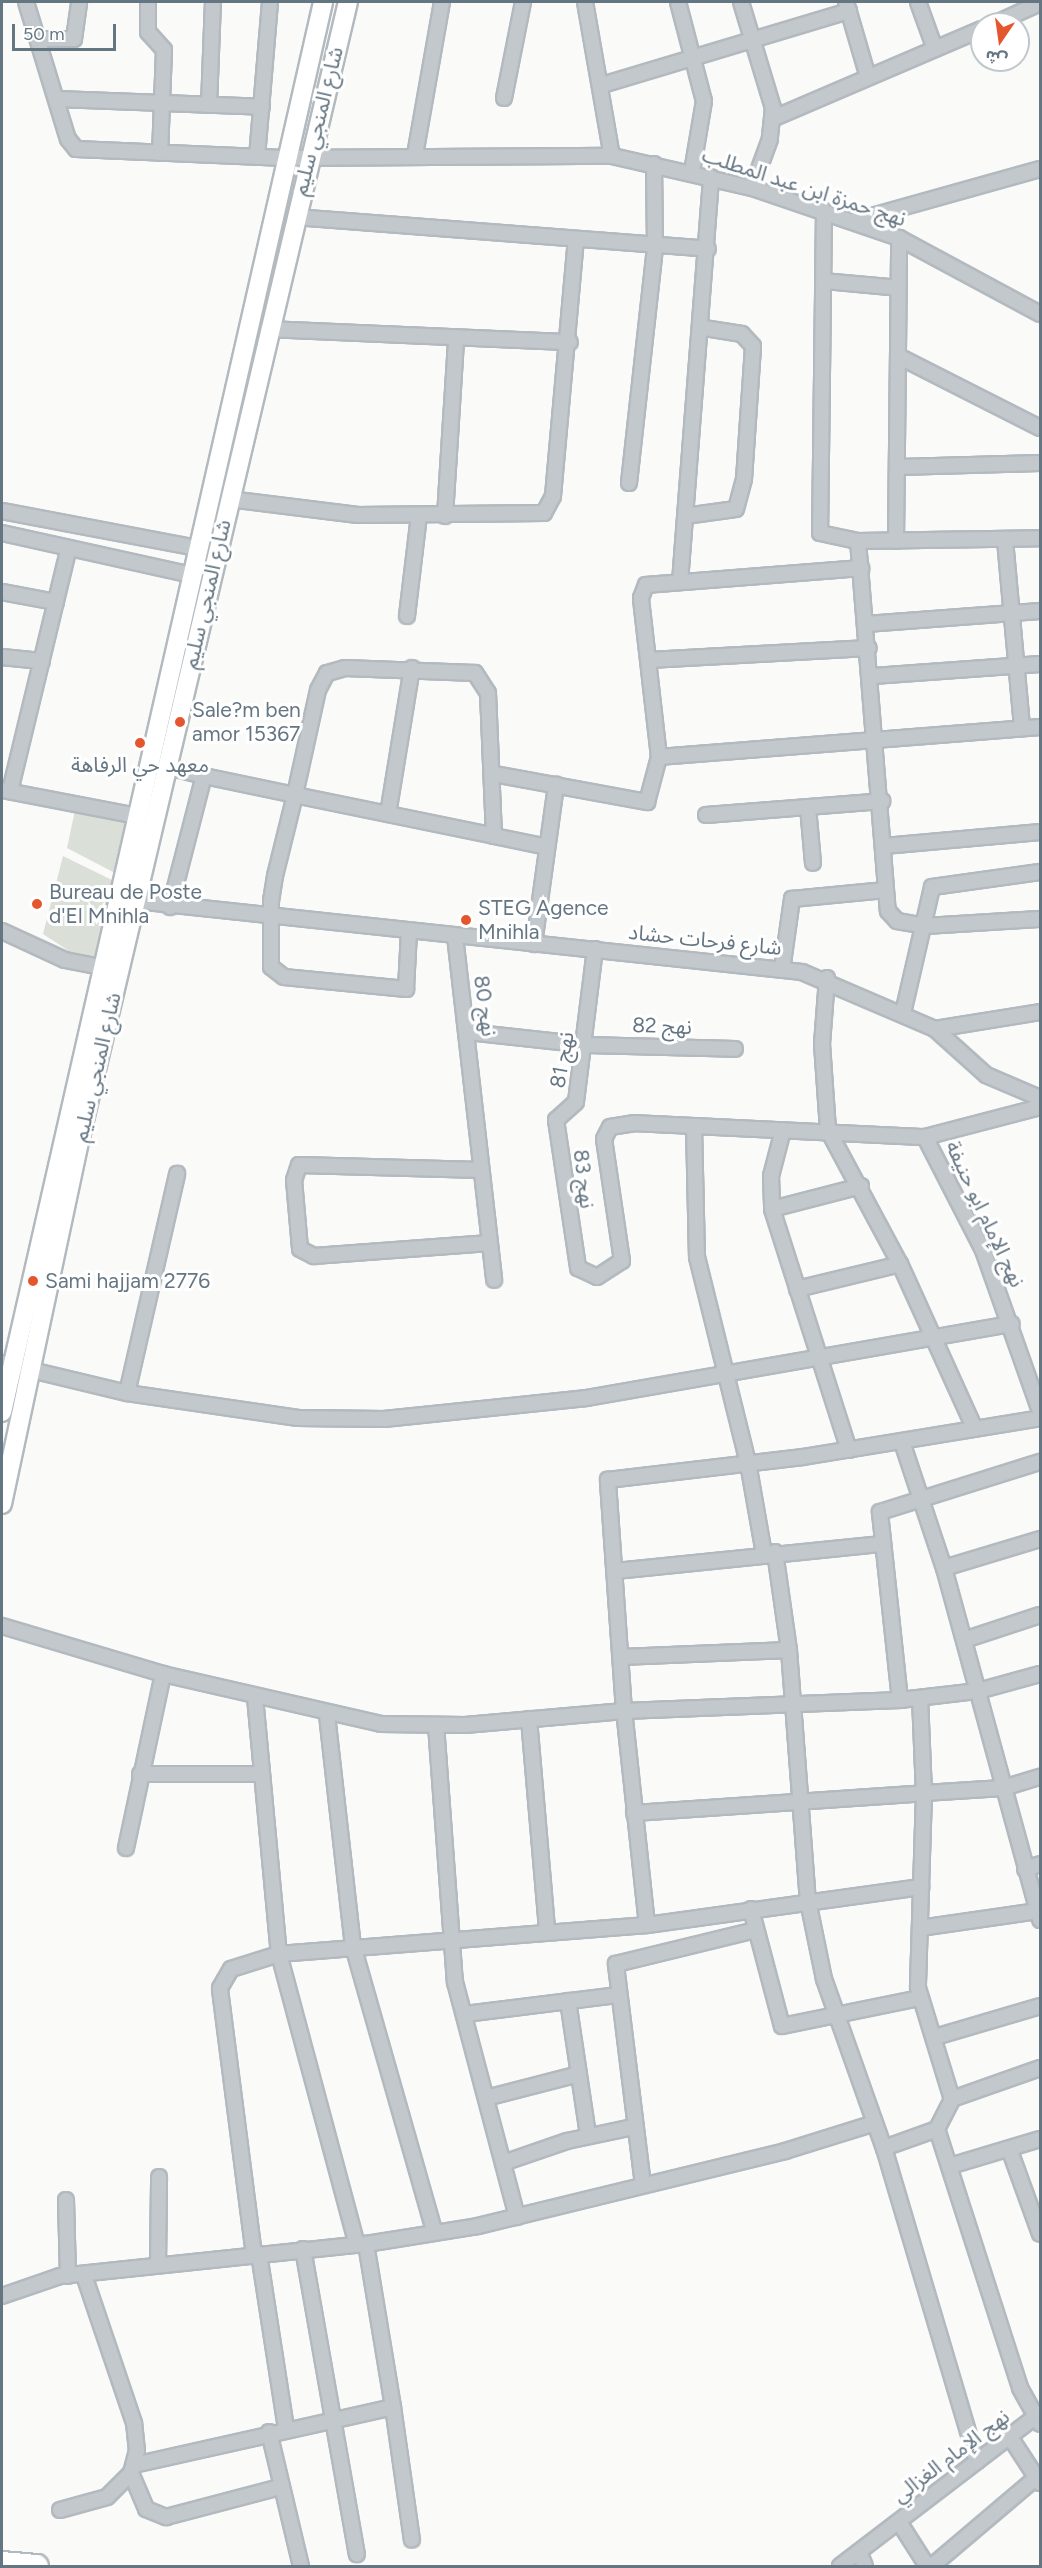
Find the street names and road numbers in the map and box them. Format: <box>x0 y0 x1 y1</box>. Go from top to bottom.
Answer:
street label: شارع المنجي سليم <box>287 44 349 198</box>
street label: نهج حمزة ابن عبد المطلب <box>699 142 909 232</box>
street label: شارع المنجي سليم <box>178 517 236 671</box>
street label: شارع فرحات حشاد <box>627 919 783 961</box>
street label: نهج 80 <box>468 974 502 1038</box>
street label: شارع المنجي سليم <box>68 990 126 1144</box>
street label: نهج 82 <box>632 1012 692 1040</box>
street label: نهج 81 <box>545 1030 579 1090</box>
street label: نهج الإمام ابو حنيفة <box>940 1137 1030 1291</box>
street label: نهج 83 <box>568 1148 600 1210</box>
street label: نهج الإمام الغزالي <box>888 2404 1014 2508</box>

